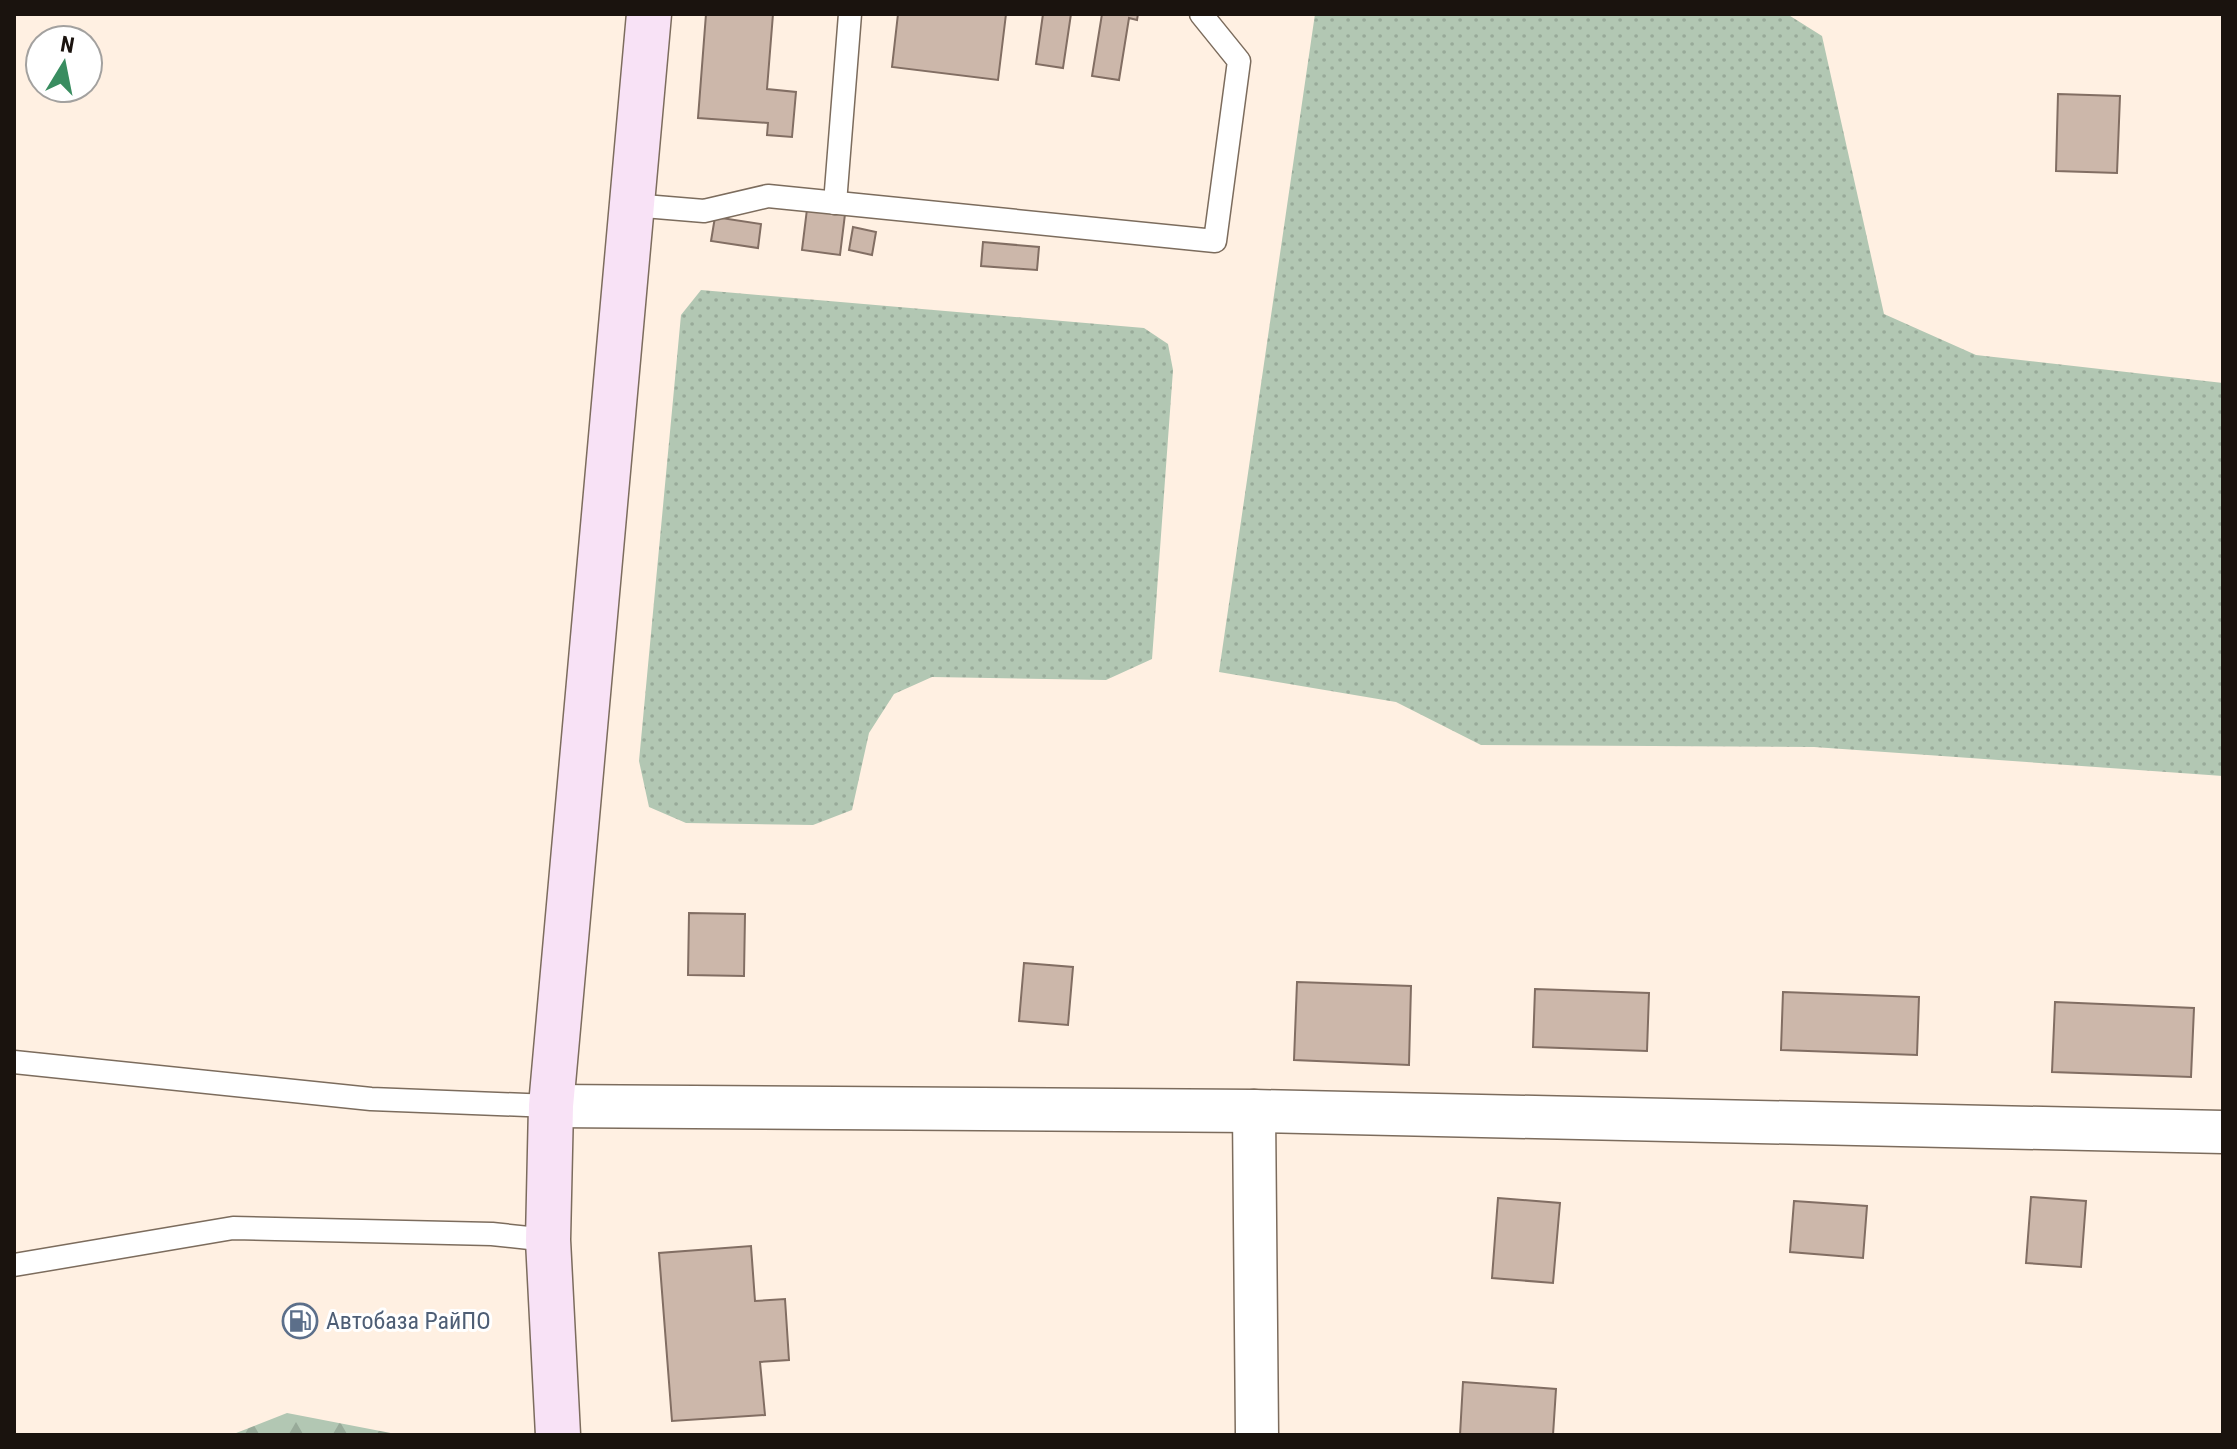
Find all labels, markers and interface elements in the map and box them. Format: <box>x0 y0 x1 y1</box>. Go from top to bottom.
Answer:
north arrow <box>24 24 104 104</box>
text: N <box>59 31 76 58</box>
fuel station icon: Автобаза РайПО <box>281 1302 319 1340</box>
place label: Автобаза РайПО <box>326 1307 491 1335</box>

